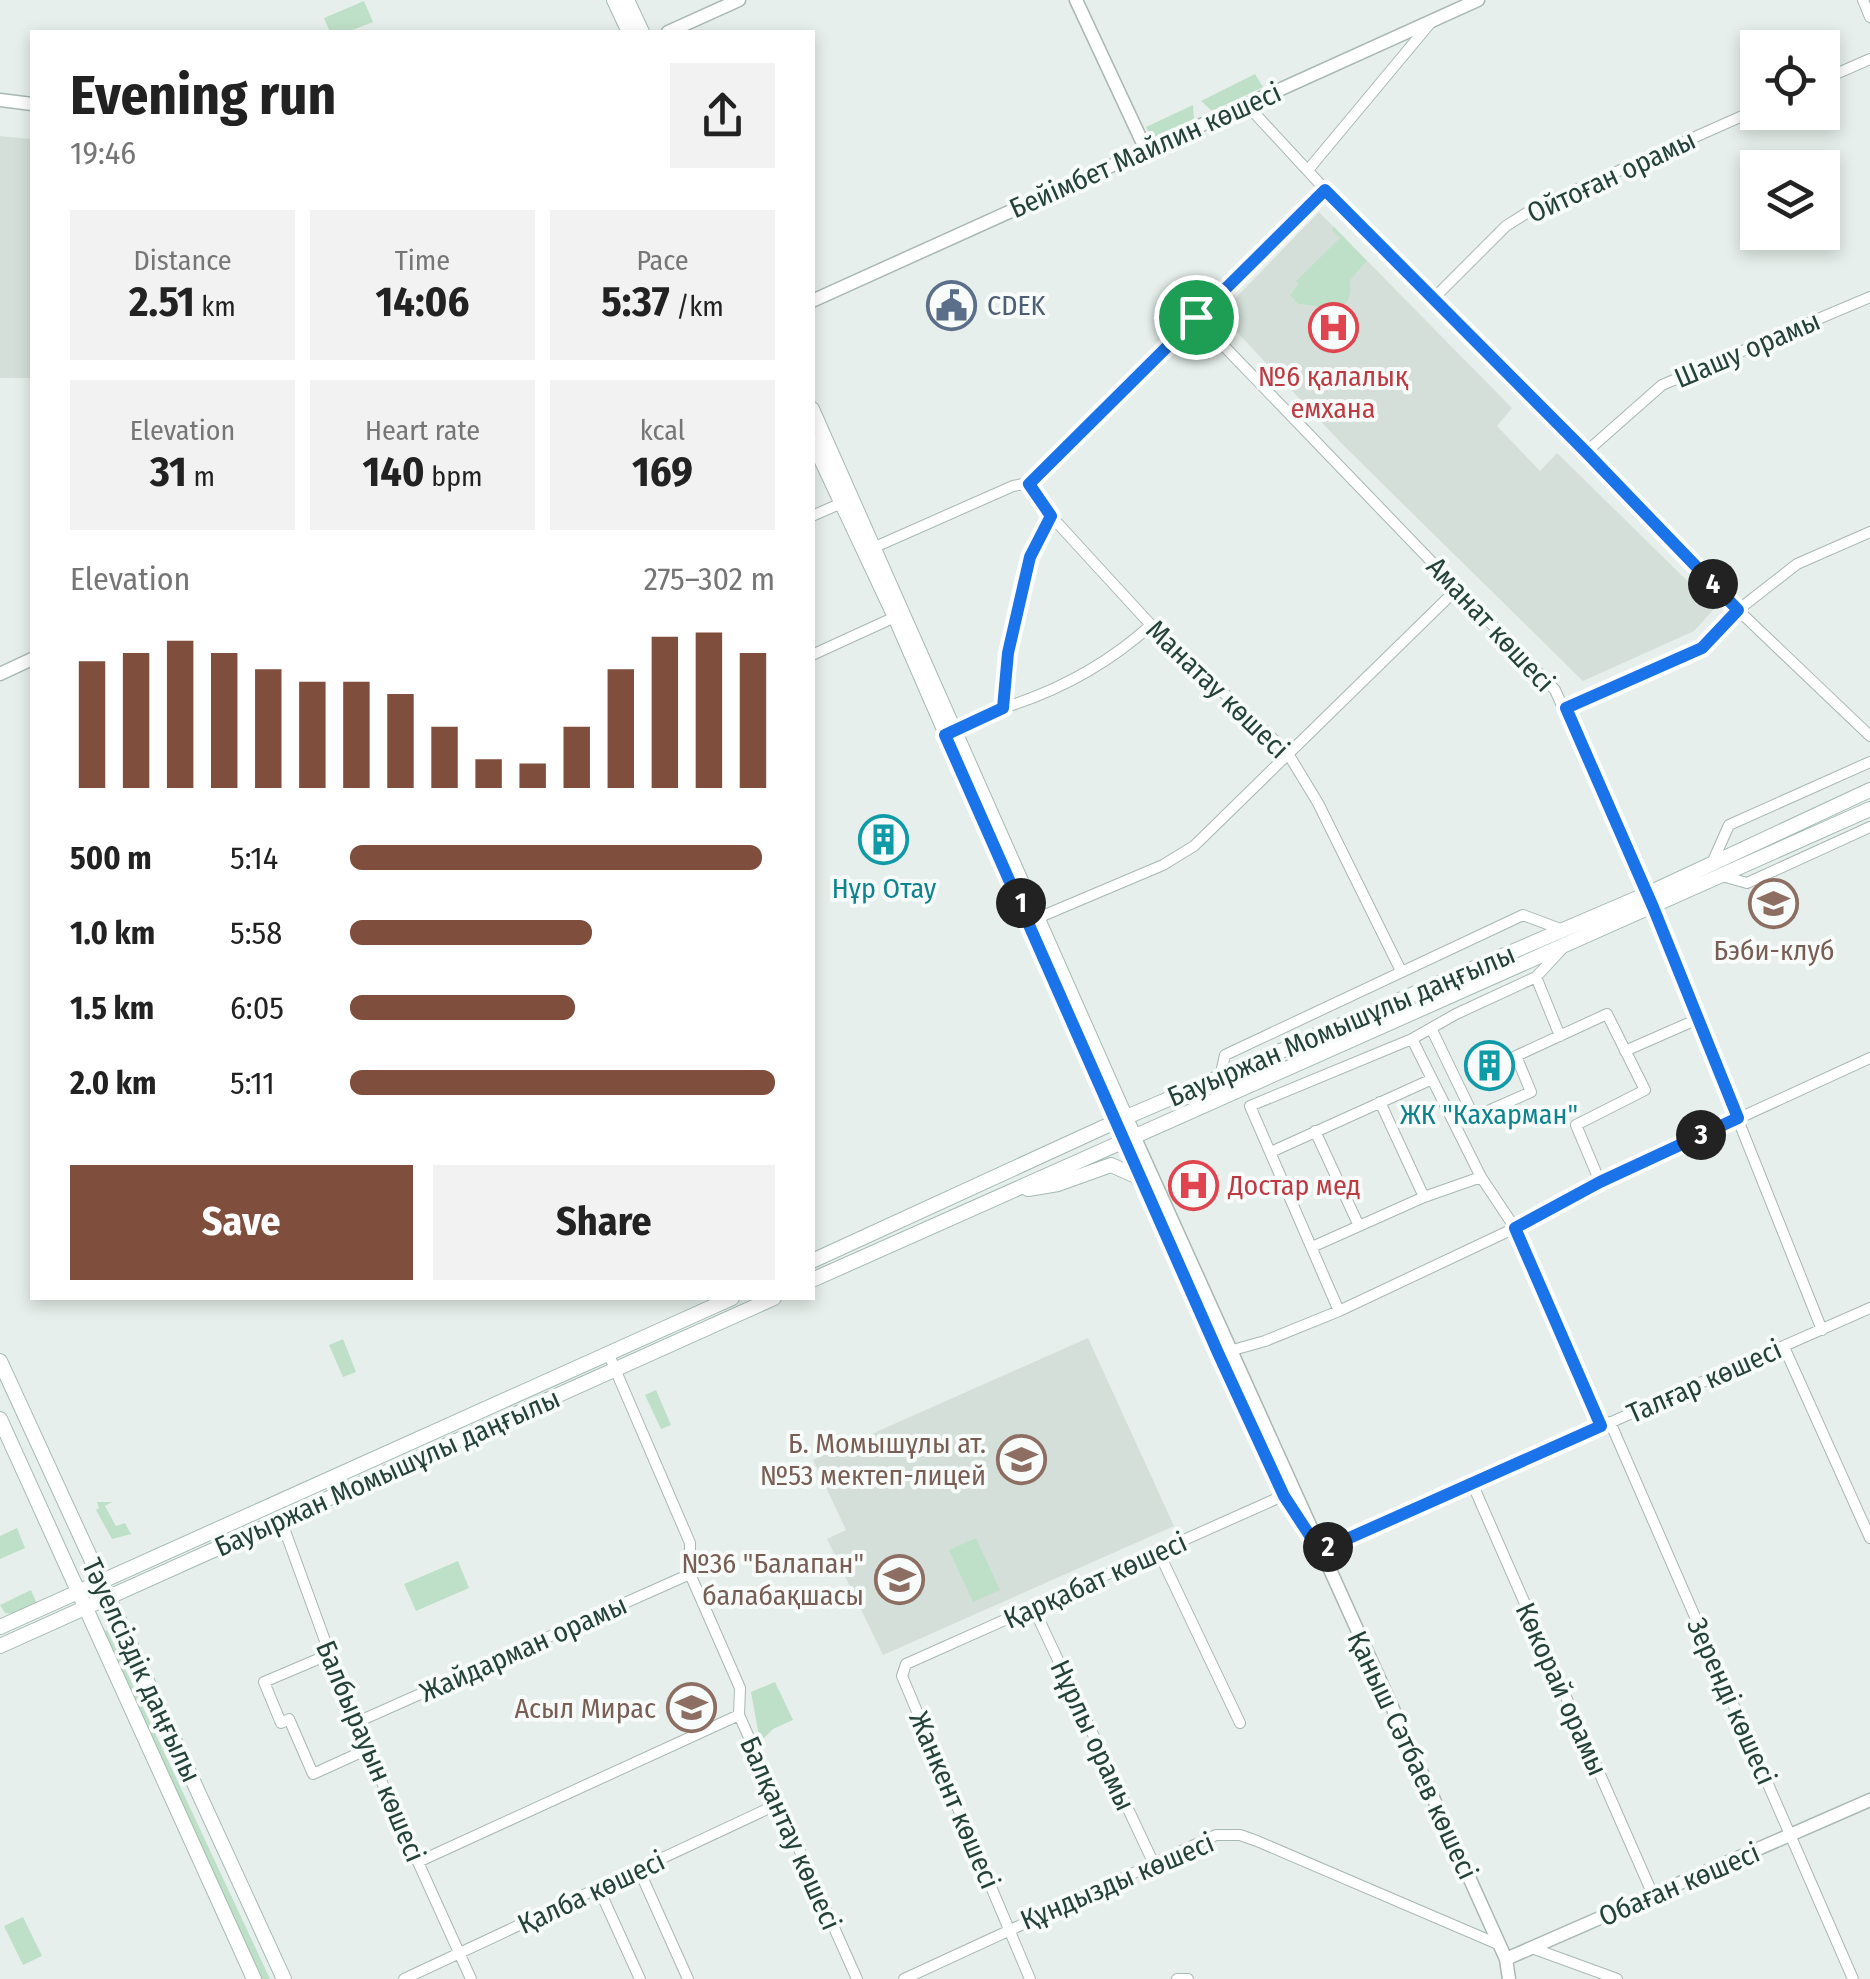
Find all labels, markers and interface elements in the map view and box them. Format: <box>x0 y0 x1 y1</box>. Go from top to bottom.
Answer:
map controls <box>1740 30 1840 250</box>
button: locate <box>1740 30 1840 130</box>
text: Evening run <box>70 63 336 129</box>
button: share <box>670 63 775 168</box>
street label: Бейімбет Майлин көшесі <box>1004 76 1286 225</box>
street label: Ойтоған орамы <box>1522 123 1701 230</box>
text: 19:46 <box>70 134 136 172</box>
button: layers <box>1740 150 1840 250</box>
text: Distance <box>133 244 232 277</box>
text: Time <box>395 244 450 277</box>
text: Pace <box>636 244 689 277</box>
pin <box>1154 275 1239 360</box>
text: 2.51 <box>129 277 195 327</box>
text: 14:06 <box>376 277 469 327</box>
text: 5:37 <box>601 277 670 327</box>
public building icon: CDEK <box>926 279 978 331</box>
place label: CDEK <box>987 289 1046 322</box>
text: km <box>195 290 236 323</box>
text: /km <box>670 290 724 323</box>
icon: arrive <box>1169 290 1224 345</box>
hospital icon: №6 қалалық емхана <box>1307 302 1359 354</box>
street label: Шашу орамы <box>1670 304 1825 395</box>
place label: №6 қалалық емхана <box>1258 360 1409 425</box>
text: Elevation <box>130 414 235 447</box>
text: Heart rate <box>365 414 480 447</box>
text: kcal <box>640 414 685 447</box>
text: 31 <box>150 447 187 497</box>
text: 140 <box>362 447 425 497</box>
text: 169 <box>632 447 693 497</box>
text: m <box>187 460 215 493</box>
text: bpm <box>425 460 483 493</box>
street label: Аманат көшесі <box>1420 550 1561 698</box>
pin: 4 <box>1688 559 1738 609</box>
text: Elevation <box>70 560 190 598</box>
text: 275–302 m <box>644 560 775 598</box>
text: 4 <box>1706 567 1720 600</box>
street label: Манатау көшесі <box>1140 613 1296 765</box>
building icon: Нұр Отау <box>858 814 910 866</box>
text: 500 m <box>70 839 152 877</box>
text: 5:14 <box>230 839 278 877</box>
place label: Нұр Отау <box>832 872 937 905</box>
school or university icon: Бэби-клуб <box>1748 877 1800 929</box>
pin: 1 <box>996 878 1046 928</box>
text: 1 <box>1015 886 1027 919</box>
text: 1.0 km <box>70 914 155 952</box>
text: 5:58 <box>230 914 282 952</box>
place label: Бэби-клуб <box>1714 934 1835 967</box>
street label: Бауыржан Момышұлы даңғылы <box>1163 937 1520 1114</box>
text: 1.5 km <box>70 989 154 1027</box>
text: 6:05 <box>230 989 284 1027</box>
building icon: ЖК "Кахарман" <box>1463 1040 1515 1092</box>
text: 2.0 km <box>70 1064 157 1102</box>
text: 5:11 <box>230 1064 275 1102</box>
place label: ЖК "Кахарман" <box>1400 1098 1578 1131</box>
pin: 3 <box>1676 1110 1726 1160</box>
text: 3 <box>1694 1118 1708 1151</box>
hospital icon: Достар мед <box>1167 1159 1219 1211</box>
button: Save <box>70 1165 413 1280</box>
button: Share <box>433 1165 775 1280</box>
place label: Достар мед <box>1227 1169 1361 1202</box>
street label: Талғар көшесі <box>1622 1333 1786 1430</box>
street label: Бауыржан Момышұлы даңғылы <box>210 1381 565 1564</box>
place label: Б. Момышұлы ат. №53 мектеп-лицей <box>760 1427 986 1492</box>
school or university icon: Б. Момышұлы ат. №53 мектеп-лицей <box>995 1433 1047 1485</box>
pin: 2 <box>1303 1522 1353 1572</box>
street label: Қарқабат көшесі <box>999 1525 1192 1636</box>
text: 2 <box>1322 1530 1334 1563</box>
place label: №36 "Балапан" балабақшасы <box>682 1547 864 1612</box>
street label: Тәуелсіздік даңғылы <box>75 1553 208 1787</box>
school or university icon: №36 "Балапан" балабақшасы <box>873 1553 925 1605</box>
street label: Жайдарман орамы <box>415 1588 632 1709</box>
street label: Көкорай орамы <box>1509 1598 1614 1781</box>
street label: Зеренді көшесі <box>1680 1613 1783 1790</box>
street label: Қаныш Сәтбаев көшесі <box>1341 1626 1485 1885</box>
street label: Балбырауын көшесі <box>309 1636 432 1867</box>
street label: Нұрлы орамы <box>1043 1655 1142 1816</box>
school or university icon: Асыл Мирас <box>665 1682 717 1734</box>
place label: Асыл Мирас <box>514 1692 656 1725</box>
street label: Жанкент көшесі <box>902 1707 1007 1894</box>
street label: Балқантау көшесі <box>733 1731 848 1935</box>
street label: Құндызды көшесі <box>1016 1826 1219 1937</box>
street label: Обаған көшесі <box>1594 1836 1765 1933</box>
street label: Қалба көшесі <box>513 1844 670 1941</box>

